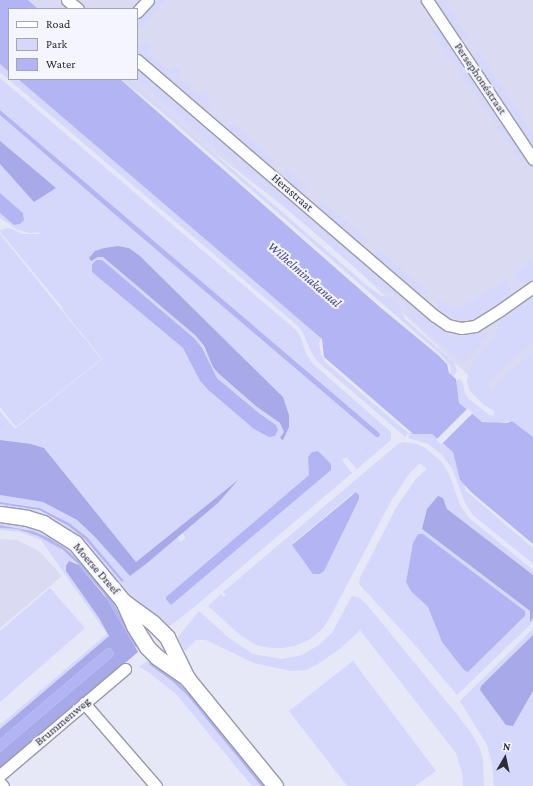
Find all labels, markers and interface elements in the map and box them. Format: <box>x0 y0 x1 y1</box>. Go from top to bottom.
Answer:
legend <box>8 8 138 80</box>
text: Road <box>46 17 70 31</box>
text: Park <box>46 37 67 51</box>
street label: Persephonéstraat <box>451 40 509 118</box>
text: Water <box>46 57 75 71</box>
street label: Herastraat <box>268 171 316 215</box>
water label: Wilhelminakanaal <box>264 239 344 311</box>
street label: Moerse Dreef <box>70 540 122 598</box>
street label: Brummenweg <box>32 695 94 749</box>
north arrow <box>485 738 525 778</box>
text: N <box>502 740 512 753</box>

